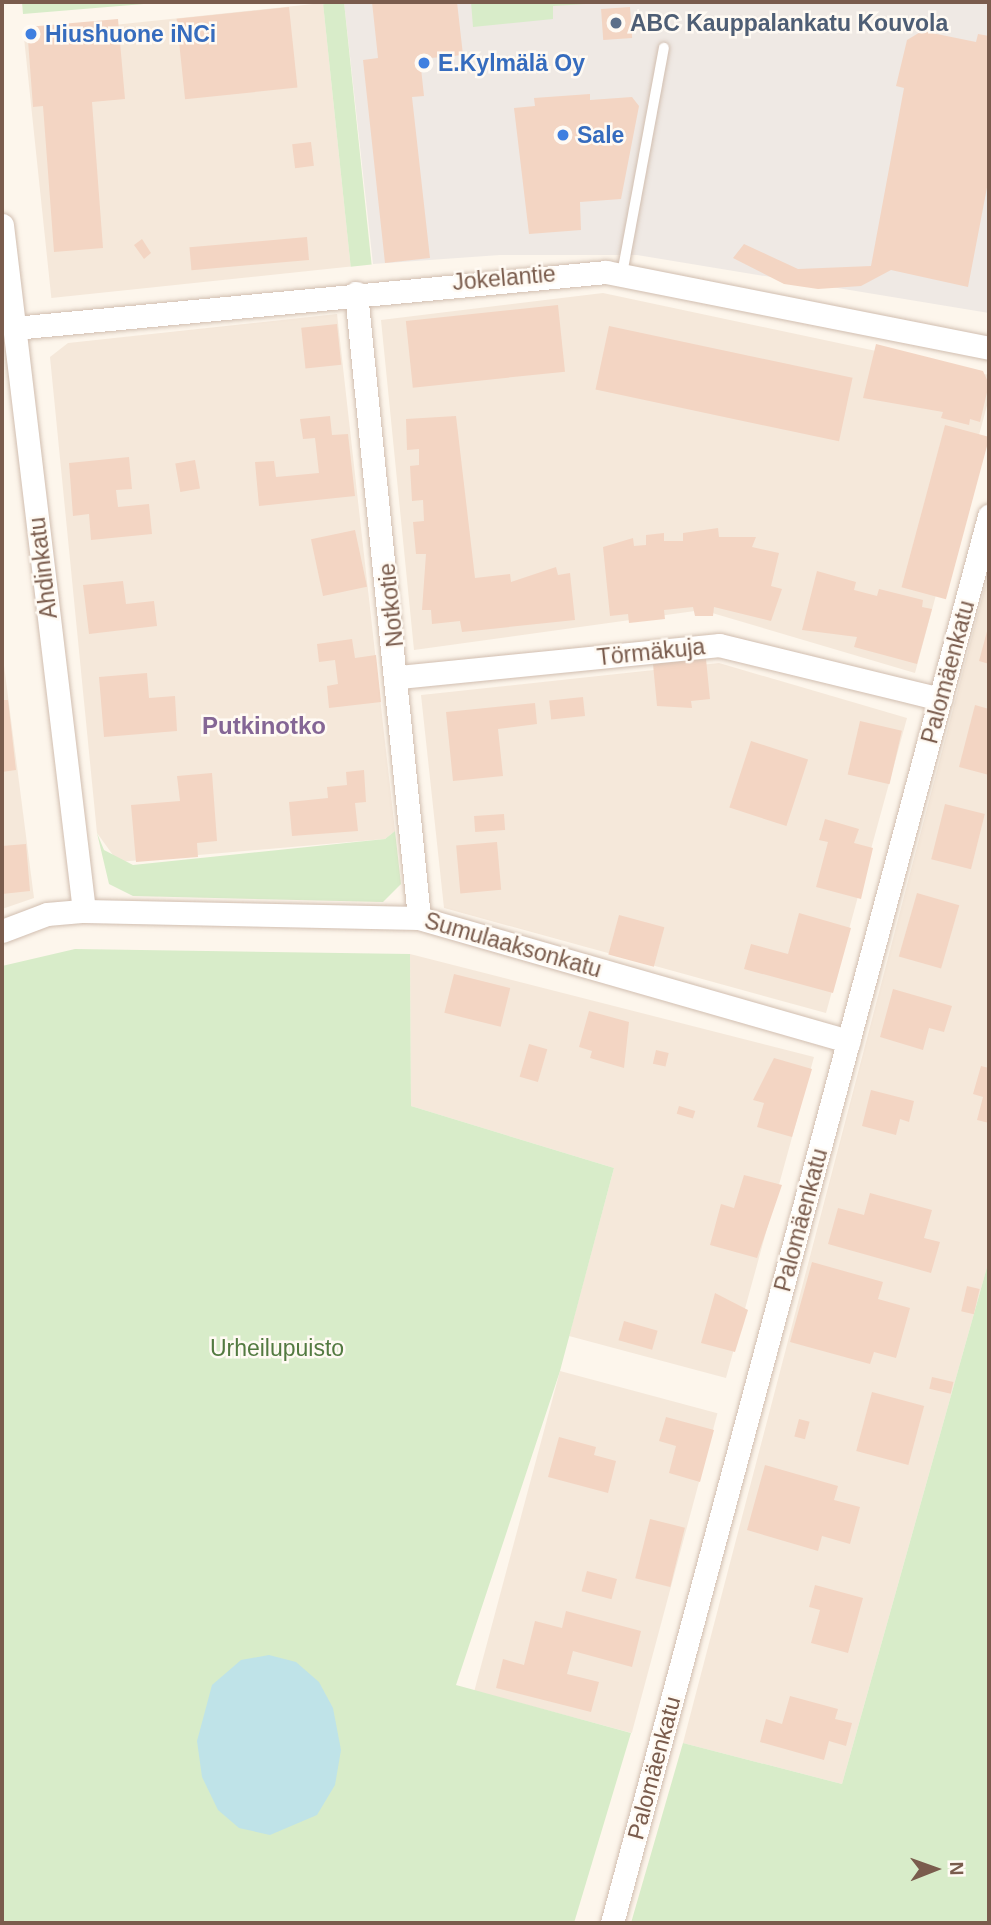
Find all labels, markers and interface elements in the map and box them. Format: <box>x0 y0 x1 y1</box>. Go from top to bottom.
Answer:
place label: ABC Kauppalankatu Kouvola <box>630 9 948 37</box>
marker: ABC Kauppalankatu Kouvola <box>608 15 624 31</box>
place label: Hiushuone iNCi <box>45 20 216 48</box>
marker: Hiushuone iNCi <box>23 26 39 42</box>
place label: E.Kylmälä Oy <box>438 49 585 77</box>
marker: E.Kylmälä Oy <box>416 55 432 71</box>
place label: Sale <box>577 121 624 149</box>
marker: Sale <box>555 127 571 143</box>
street label: Jokelantie <box>451 260 557 296</box>
street label: Ahdinkatu <box>23 516 63 620</box>
street label: Notkotie <box>373 562 409 648</box>
street label: Palomäenkatu <box>916 597 980 747</box>
street label: Törmäkuja <box>596 633 706 671</box>
district label: Putkinotko <box>202 712 326 740</box>
street label: Sumulaaksonkatu <box>421 907 605 983</box>
street label: Palomäenkatu <box>769 1145 833 1295</box>
park label: Urheilupuisto <box>210 1334 344 1362</box>
street label: Palomäenkatu <box>622 1693 686 1843</box>
north arrow <box>900 1834 970 1904</box>
text: N <box>946 1862 967 1876</box>

